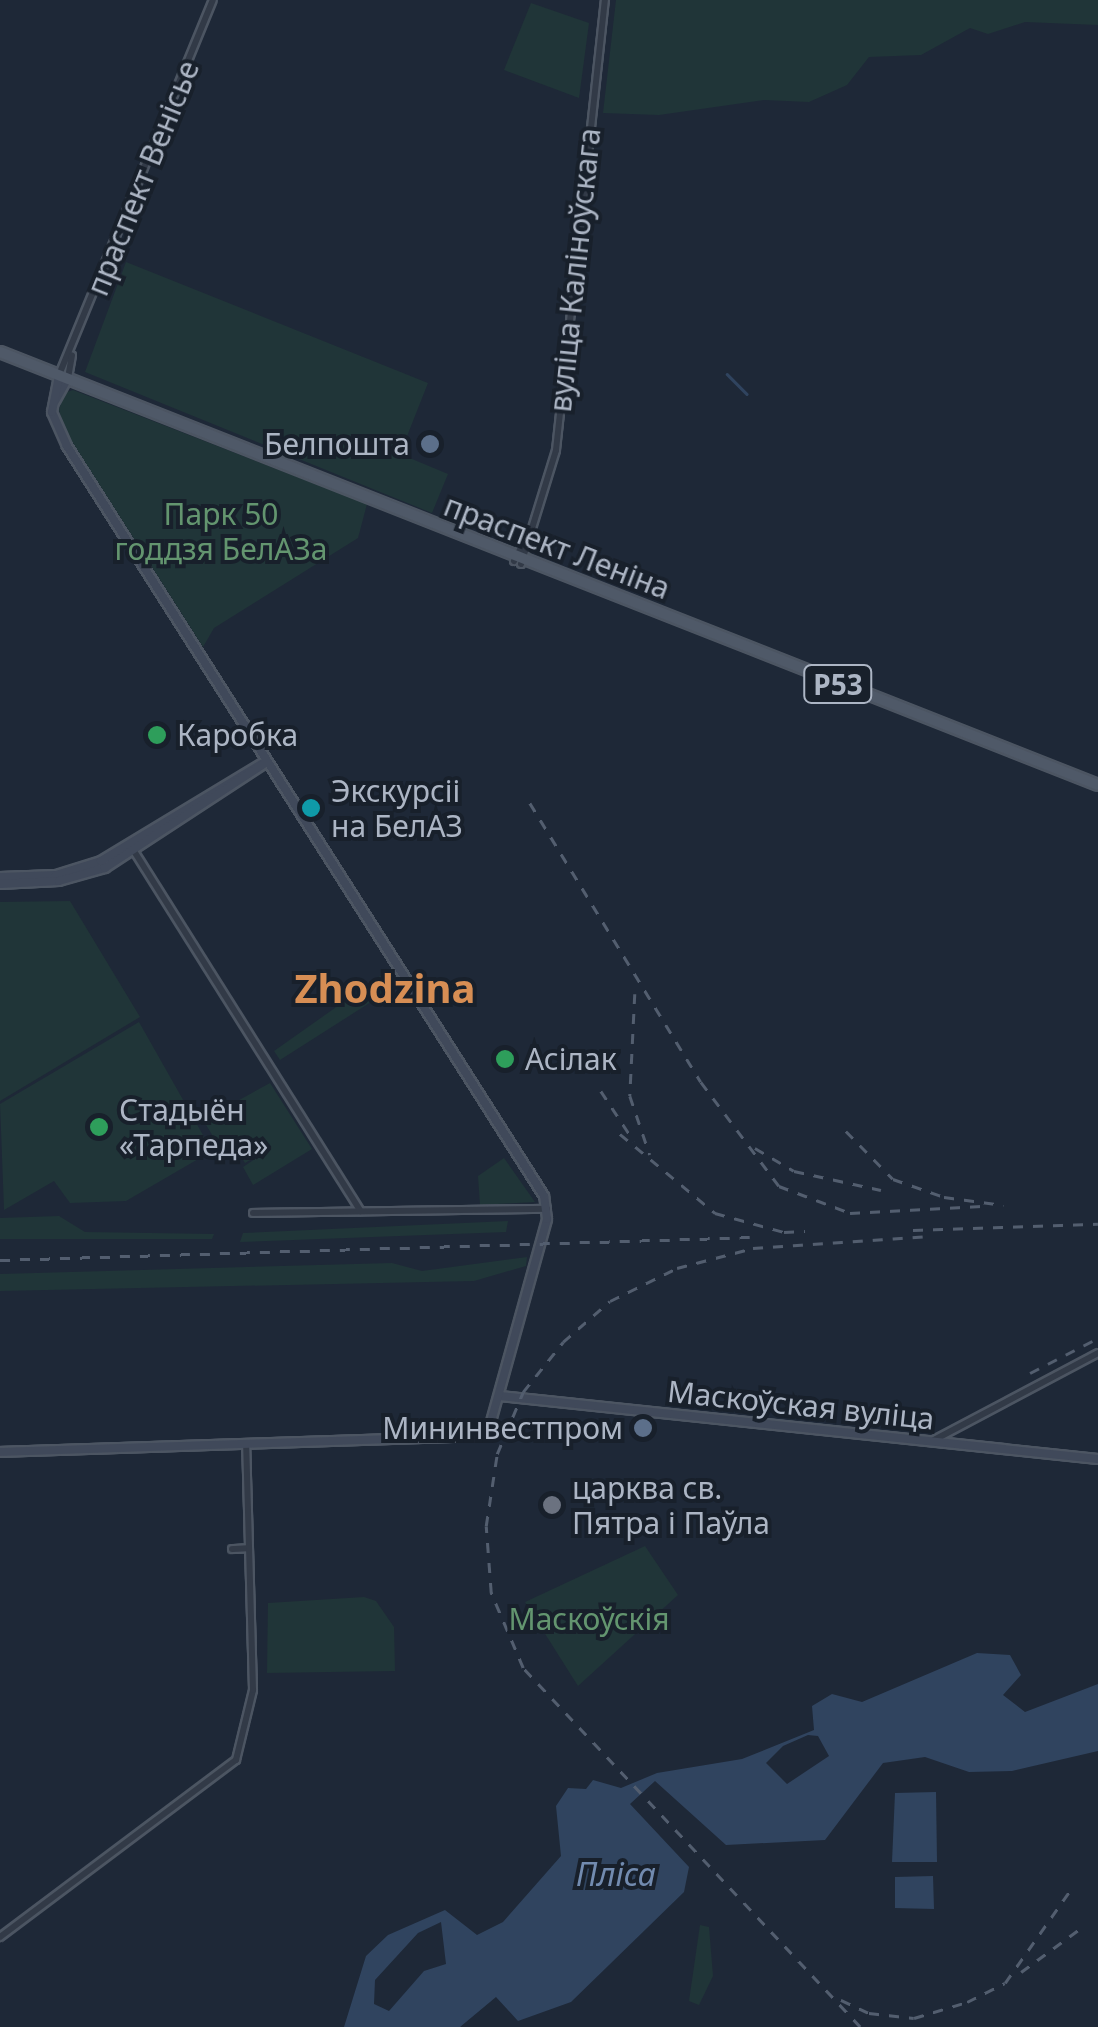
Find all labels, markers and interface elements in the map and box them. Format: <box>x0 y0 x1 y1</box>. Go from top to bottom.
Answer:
street label: праспект Венісье <box>79 55 207 301</box>
street label: вуліца Каліноўскага <box>542 126 608 414</box>
place label: Белпошта <box>264 426 410 462</box>
marker: Белпошта <box>419 433 441 455</box>
street label: праспект Леніна <box>439 487 675 607</box>
park label: Парк 50 годдзя БелАЗа <box>115 496 327 566</box>
road number: Р53 <box>803 661 873 707</box>
place label: Каробка <box>177 717 298 753</box>
marker: Каробка <box>146 724 168 746</box>
place label: Экскурсіі на БелАЗ <box>331 773 463 844</box>
marker: Экскурсіі на БелАЗ <box>300 797 322 819</box>
district label: Zhodzina <box>294 964 476 1012</box>
place label: Асілак <box>525 1041 617 1077</box>
marker: Асілак <box>494 1048 516 1070</box>
place label: Стадыён «Тарпеда» <box>119 1092 268 1162</box>
marker: Стадыён «Тарпеда» <box>88 1116 110 1138</box>
street label: Маскоўская вуліца <box>666 1373 936 1437</box>
place label: Мининвестпром <box>382 1410 623 1446</box>
marker: Мининвестпром <box>632 1417 654 1439</box>
place label: царква св. Пятра і Паўла <box>572 1470 770 1540</box>
marker: царква св. Пятра і Паўла <box>541 1494 563 1516</box>
park label: Маскоўскія <box>508 1601 670 1637</box>
water label: Пліса <box>576 1855 656 1893</box>

